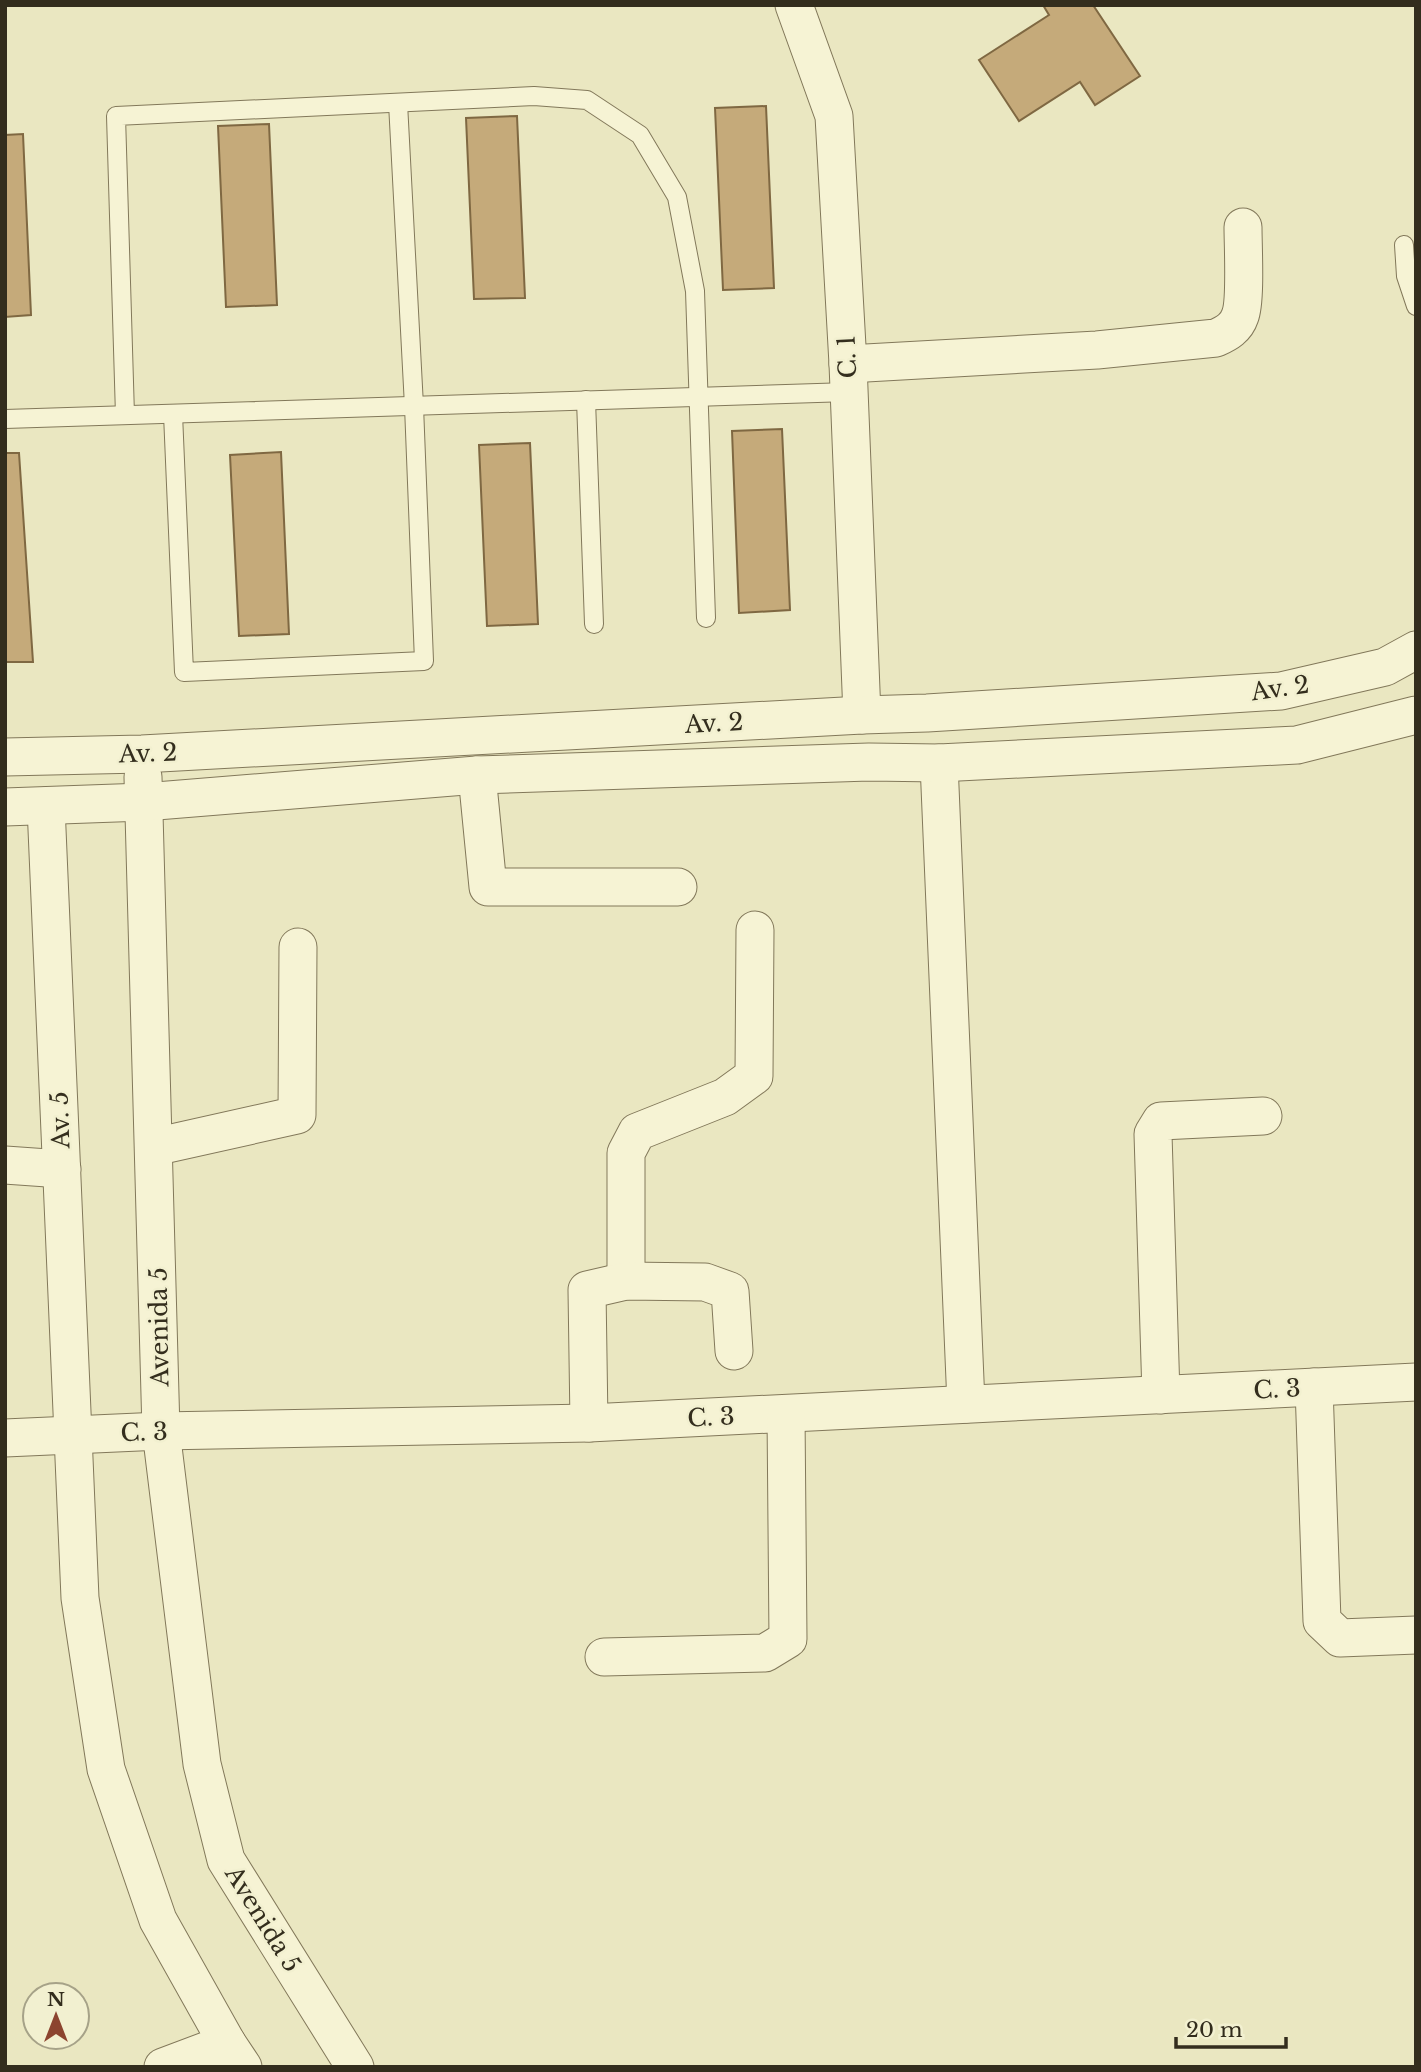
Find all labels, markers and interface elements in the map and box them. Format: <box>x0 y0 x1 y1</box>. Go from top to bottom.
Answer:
street label: C. 1 <box>831 335 863 379</box>
street label: Av. 2 <box>1248 670 1311 707</box>
street label: Av. 2 <box>683 707 744 739</box>
street label: Av. 2 <box>117 737 178 769</box>
street label: Av. 5 <box>45 1091 76 1150</box>
street label: Avenida 5 <box>143 1267 175 1388</box>
street label: C. 3 <box>1253 1373 1301 1405</box>
street label: C. 3 <box>687 1401 735 1433</box>
street label: C. 3 <box>120 1417 168 1447</box>
street label: Avenida 5 <box>219 1860 307 1977</box>
north arrow <box>21 1981 91 2051</box>
text: N <box>47 1988 65 2011</box>
scale bar <box>1176 2006 1286 2050</box>
text: 20 m <box>1186 2017 1243 2043</box>

